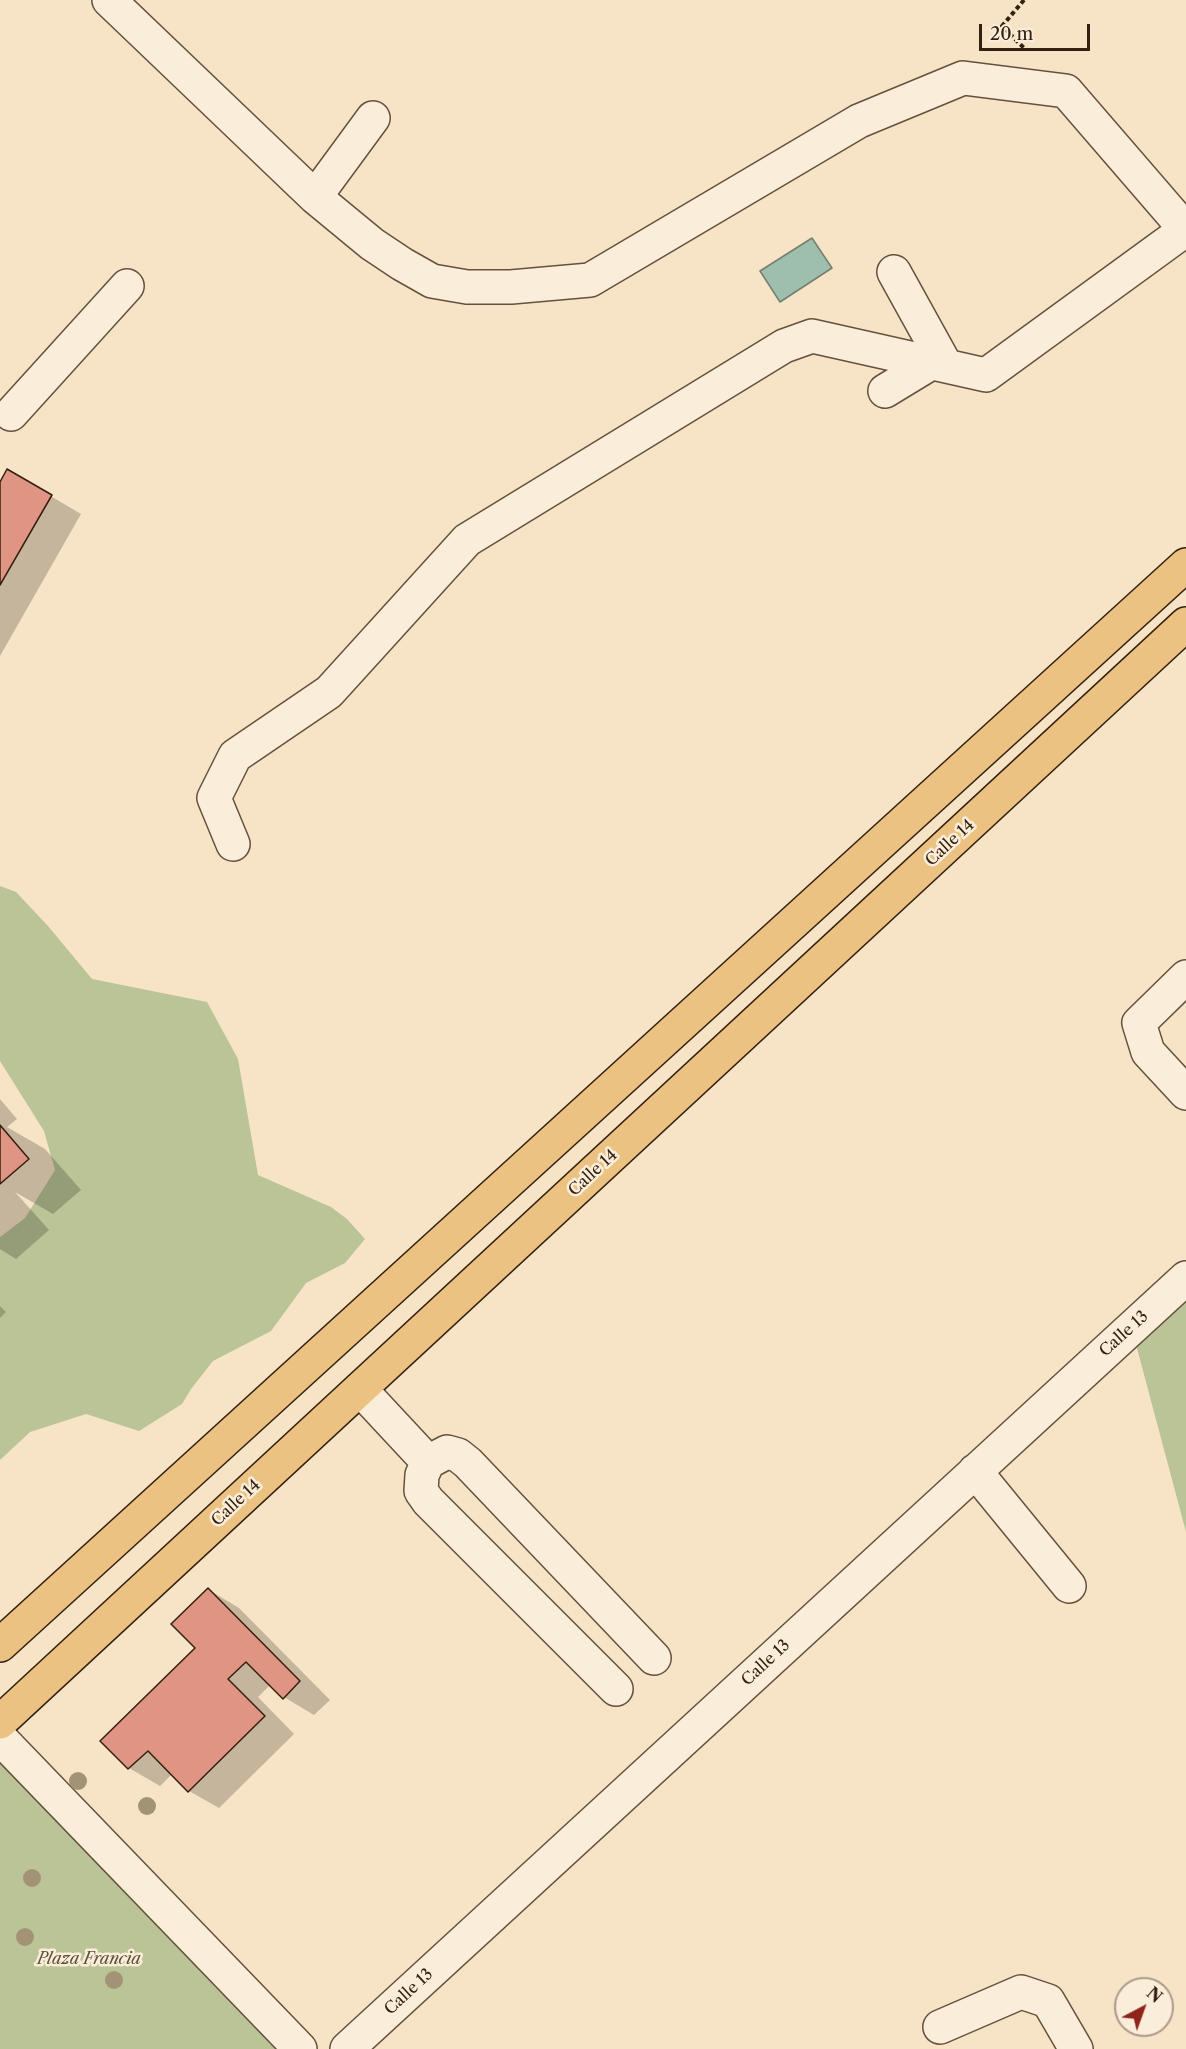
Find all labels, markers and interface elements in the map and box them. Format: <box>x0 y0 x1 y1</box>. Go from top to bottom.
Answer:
scale bar <box>982 12 1093 50</box>
text: 20 m <box>990 23 1033 45</box>
street label: Calle 14 <box>922 816 978 870</box>
street label: Calle 14 <box>565 1146 621 1200</box>
street label: Calle 13 <box>1096 1307 1152 1361</box>
street label: Calle 14 <box>208 1476 264 1530</box>
street label: Calle 13 <box>738 1636 794 1690</box>
park label: Plaza Francia <box>37 1949 141 1969</box>
street label: Calle 13 <box>381 1965 437 2019</box>
north arrow <box>1114 1977 1174 2037</box>
text: N <box>1143 1983 1166 2007</box>

